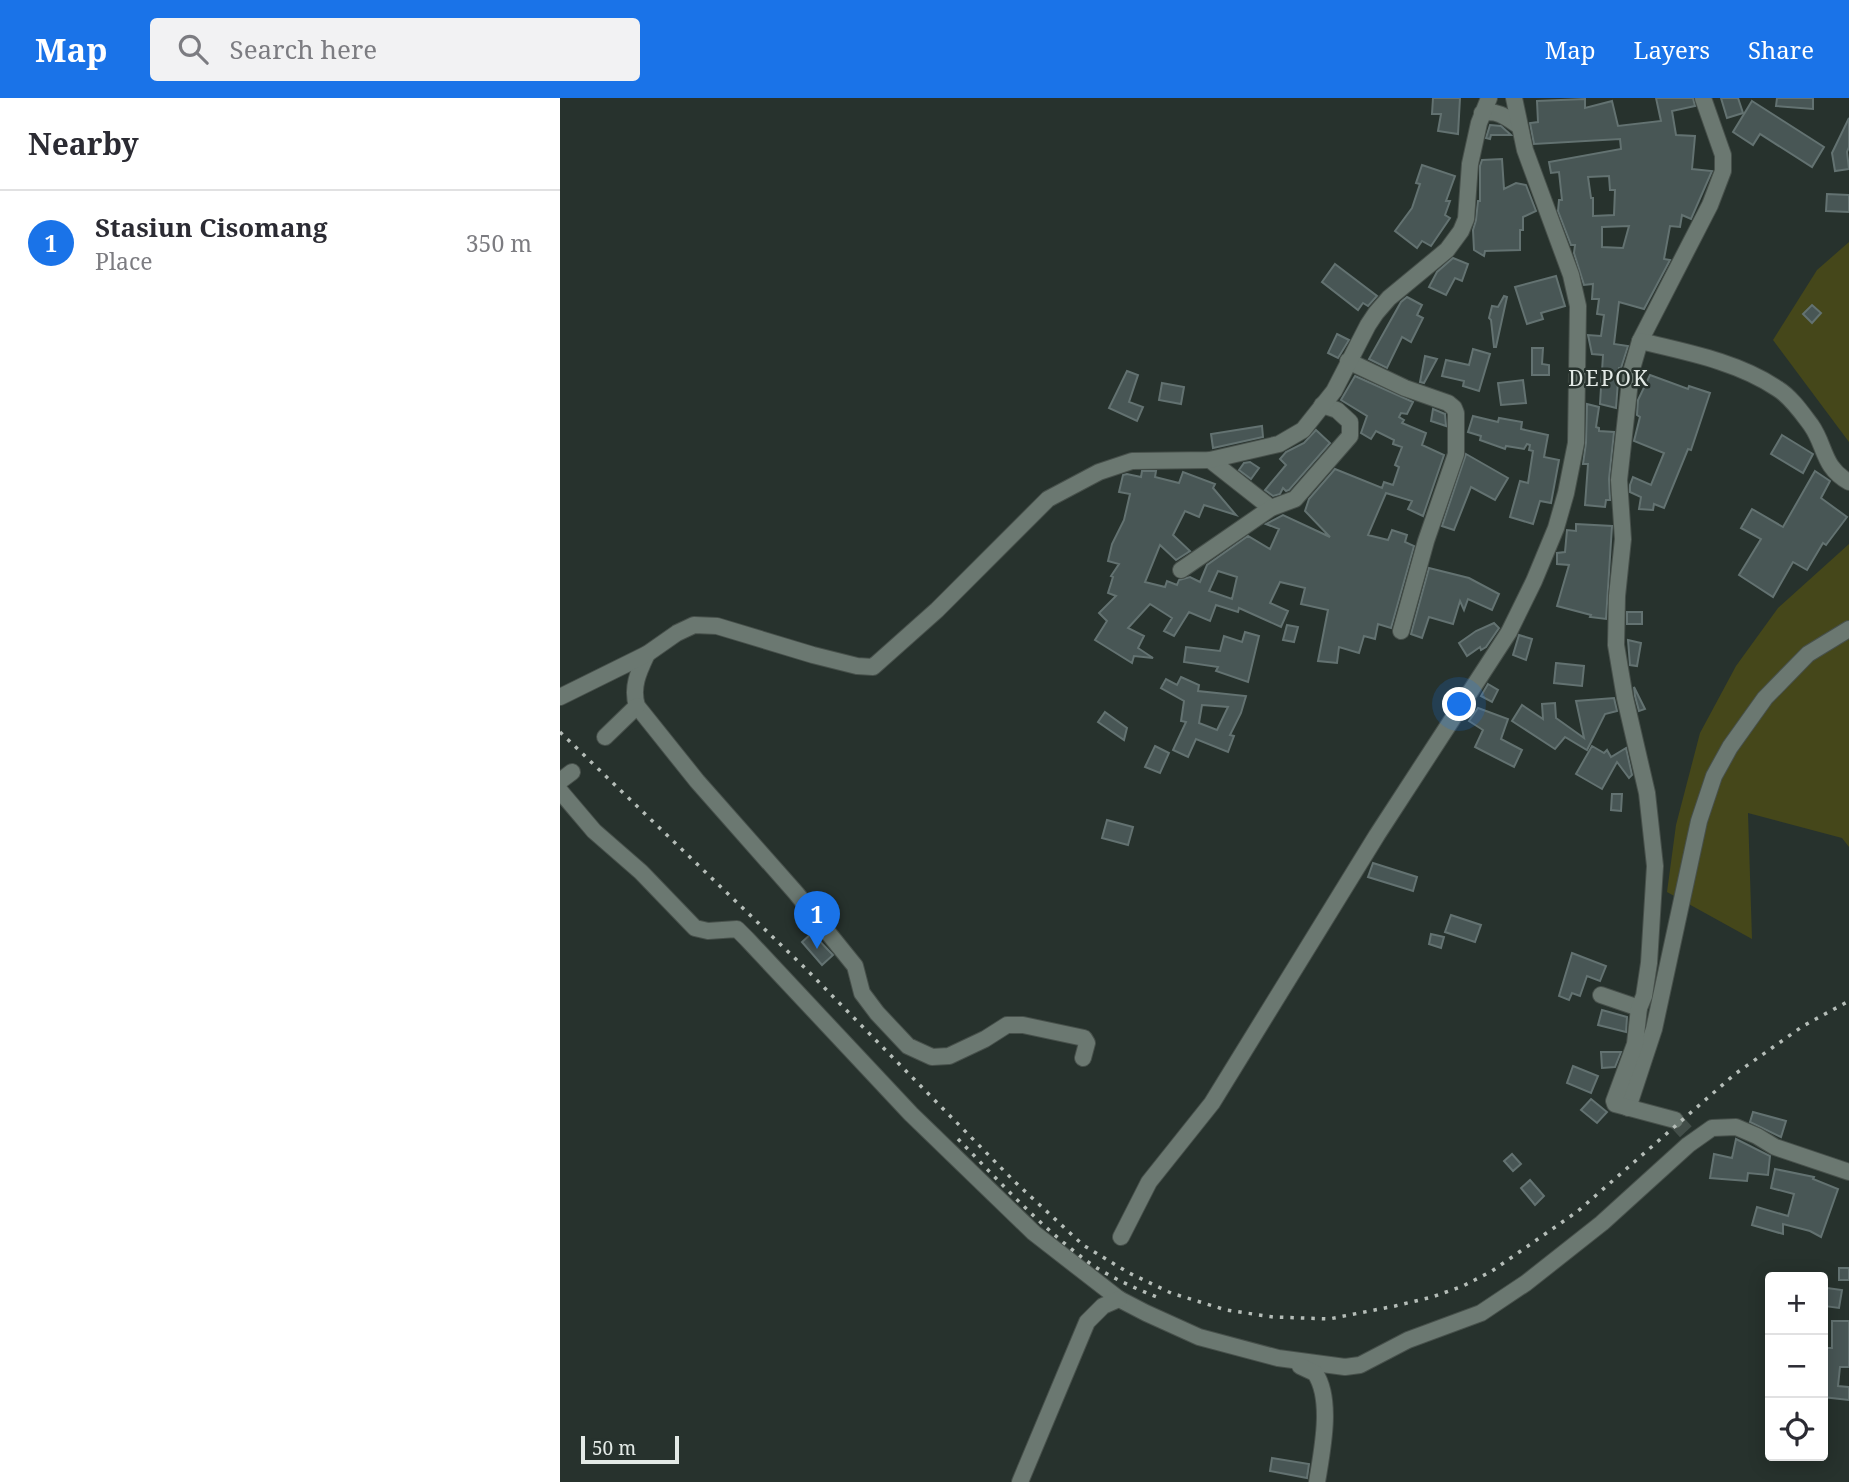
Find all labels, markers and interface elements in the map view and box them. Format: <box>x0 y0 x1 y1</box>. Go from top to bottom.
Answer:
search box <box>150 18 640 81</box>
text: Map <box>35 27 108 72</box>
icon: search <box>174 30 212 68</box>
text: Search here <box>230 31 377 67</box>
text: Map <box>1545 33 1596 66</box>
text: Layers <box>1634 33 1710 66</box>
text: Share <box>1748 33 1814 66</box>
text: Nearby <box>28 123 139 164</box>
text: Stasiun Cisomang <box>95 209 327 245</box>
text: 1 <box>45 227 58 259</box>
text: 350 m <box>466 227 532 259</box>
text: Place <box>95 245 153 277</box>
district label: DEPOK <box>1568 364 1650 392</box>
your location <box>1442 687 1476 721</box>
pin: 1 <box>794 891 840 949</box>
map controls <box>1765 1272 1828 1461</box>
button: + <box>1765 1272 1828 1335</box>
button: − <box>1765 1335 1828 1398</box>
button: locate <box>1765 1398 1828 1461</box>
scale bar <box>581 1433 679 1465</box>
text: 50 m <box>592 1435 636 1461</box>

